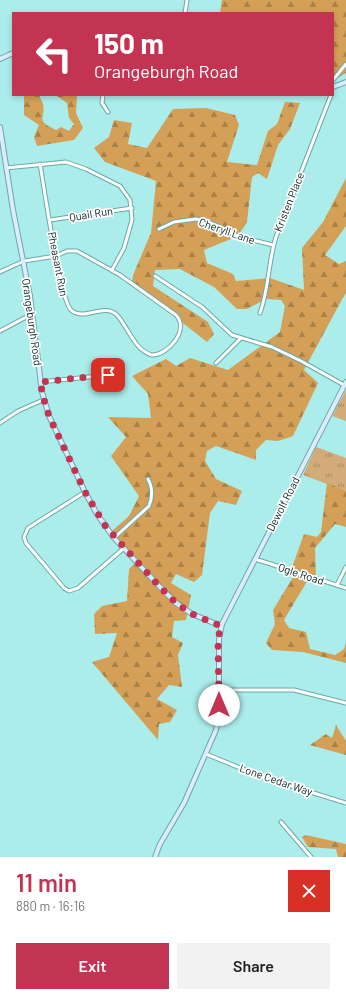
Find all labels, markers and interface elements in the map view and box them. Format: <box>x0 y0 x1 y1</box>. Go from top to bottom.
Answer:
text: 150 m <box>94 26 164 60</box>
icon: left <box>28 28 80 80</box>
text: Orangeburgh Road <box>94 60 238 82</box>
street label: Kristen Place <box>271 170 306 233</box>
street label: Quail Run <box>68 204 114 223</box>
street label: Cheryll Lane <box>197 215 257 246</box>
street label: Pheasant Run <box>46 231 71 297</box>
street label: Orangeburgh Road <box>20 277 45 367</box>
pin <box>91 358 125 392</box>
icon: arrive <box>97 364 119 386</box>
street label: Dewolf Road <box>263 474 302 533</box>
street label: Ogle Road <box>277 560 326 587</box>
position arrow <box>198 684 240 726</box>
street label: Lone Cedar Way <box>238 761 314 798</box>
text: 11 min <box>16 868 77 897</box>
button: close <box>288 870 330 912</box>
text: 880 m · 16:16 <box>16 898 85 914</box>
button: Exit <box>16 943 169 989</box>
button: Share <box>177 943 330 989</box>

